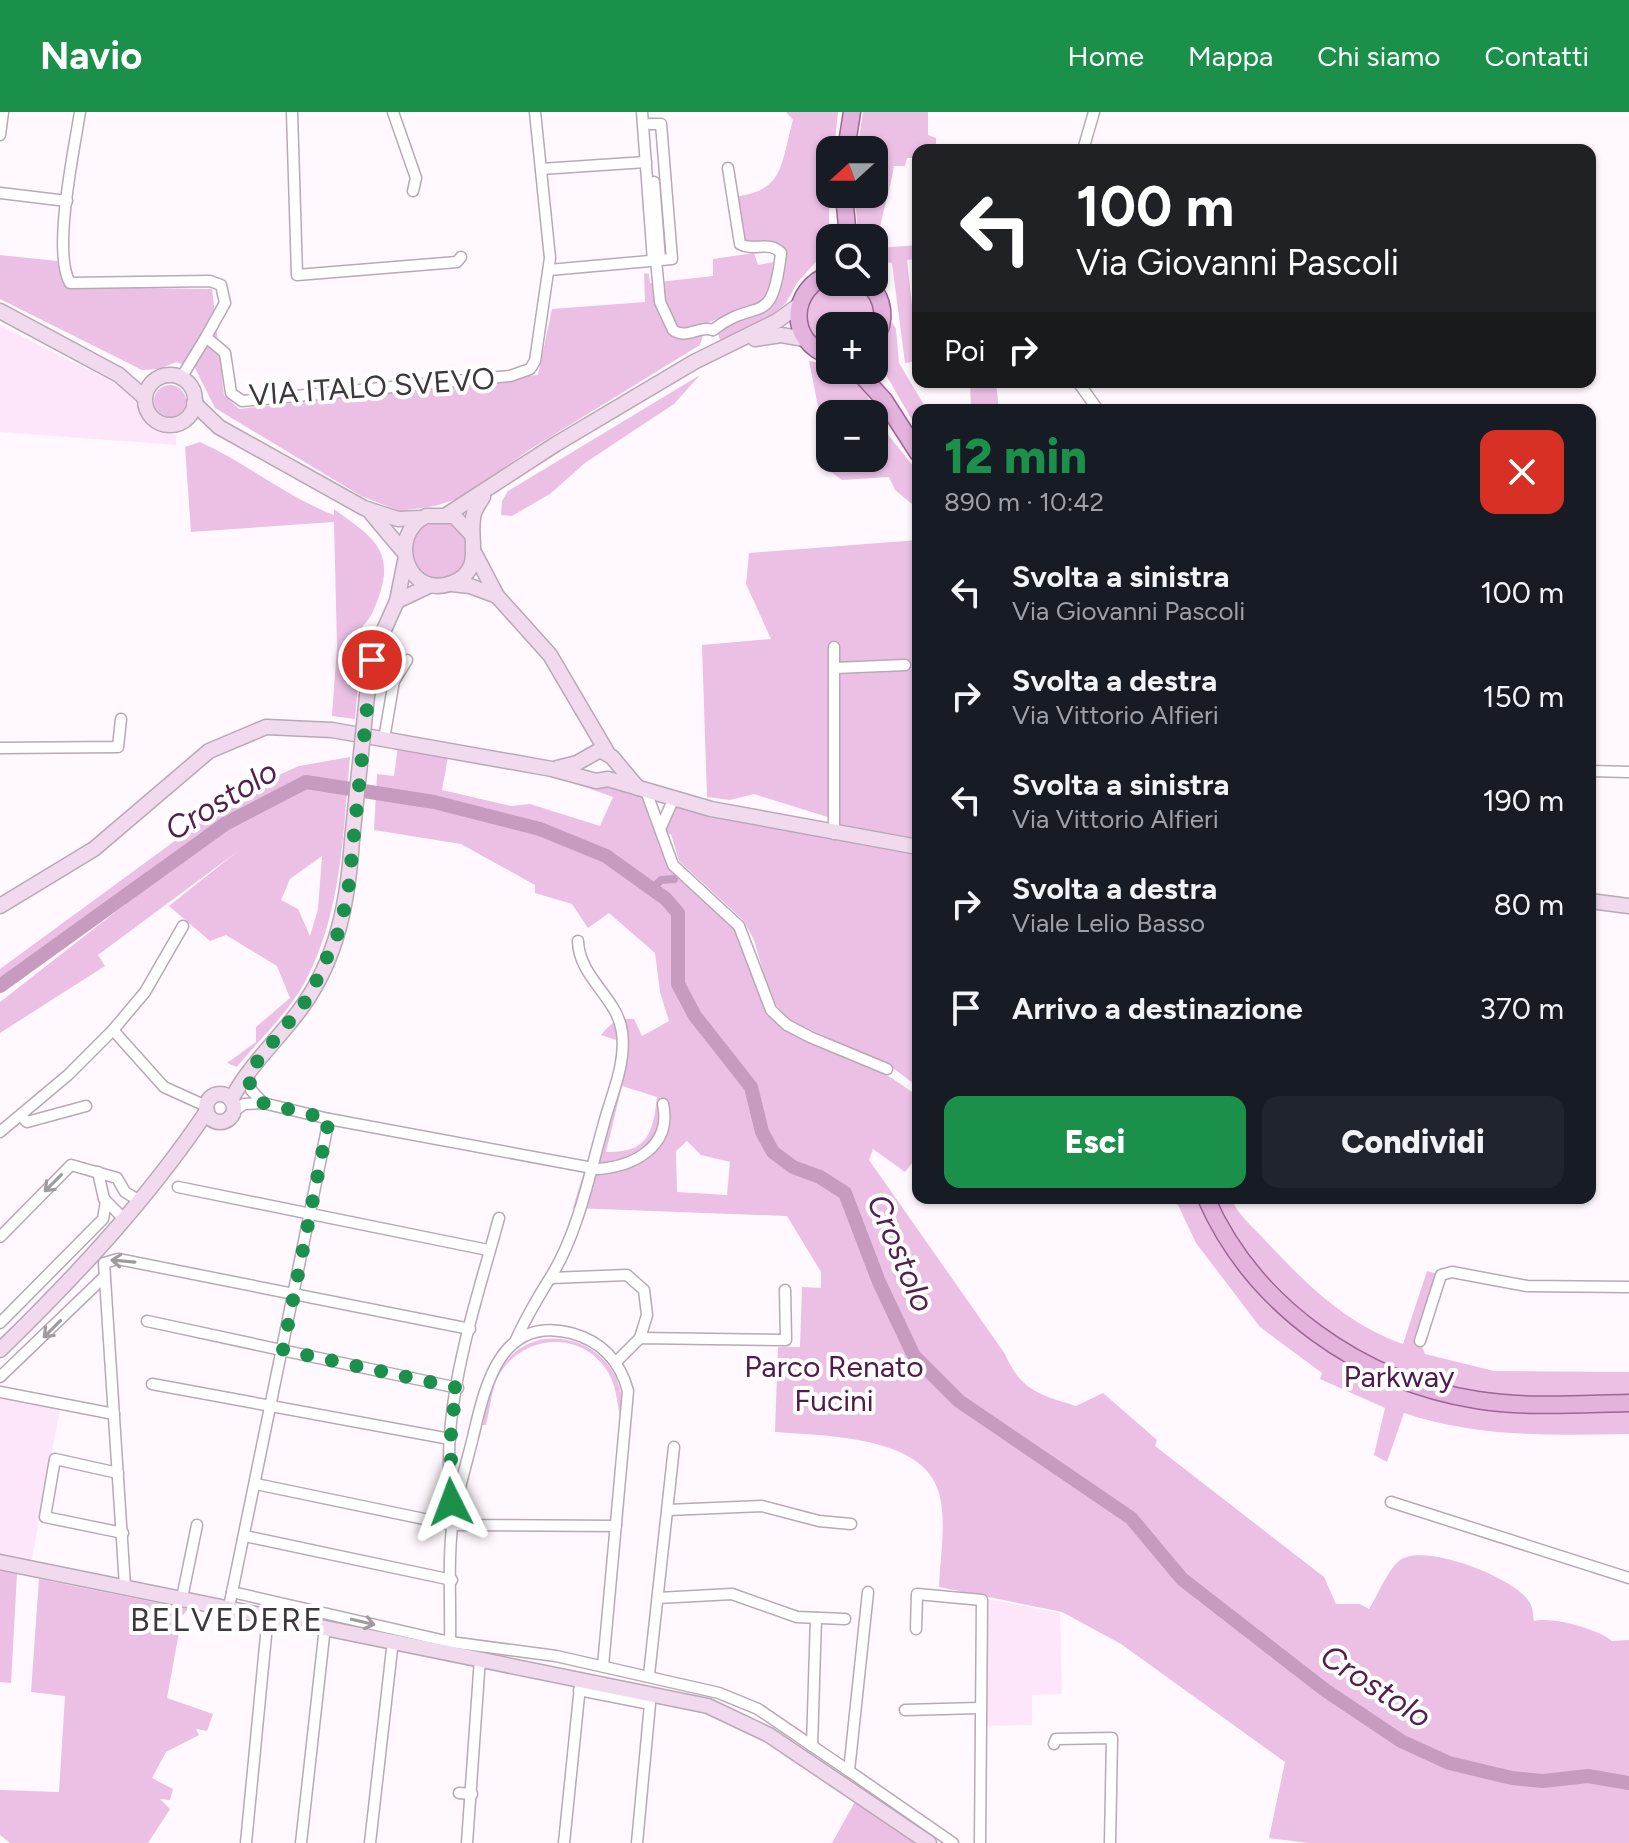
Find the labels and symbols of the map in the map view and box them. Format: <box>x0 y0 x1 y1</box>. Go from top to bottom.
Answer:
north arrow <box>816 136 888 208</box>
street label: VIA ITALO SVEVO <box>248 359 496 414</box>
pin <box>338 626 406 694</box>
water label: Crostolo <box>158 752 284 848</box>
one-way arrow <box>44 1173 63 1192</box>
water label: Crostolo <box>859 1188 943 1318</box>
one-way arrow <box>110 1254 137 1269</box>
one-way arrow <box>43 1318 63 1338</box>
park label: Parco Renato Fucini <box>744 1348 924 1419</box>
park label: Parkway <box>1343 1358 1455 1395</box>
position arrow <box>409 1460 493 1544</box>
district label: BELVEDERE <box>130 1601 324 1639</box>
one-way arrow <box>350 1615 375 1630</box>
water label: Crostolo <box>1314 1636 1438 1736</box>

